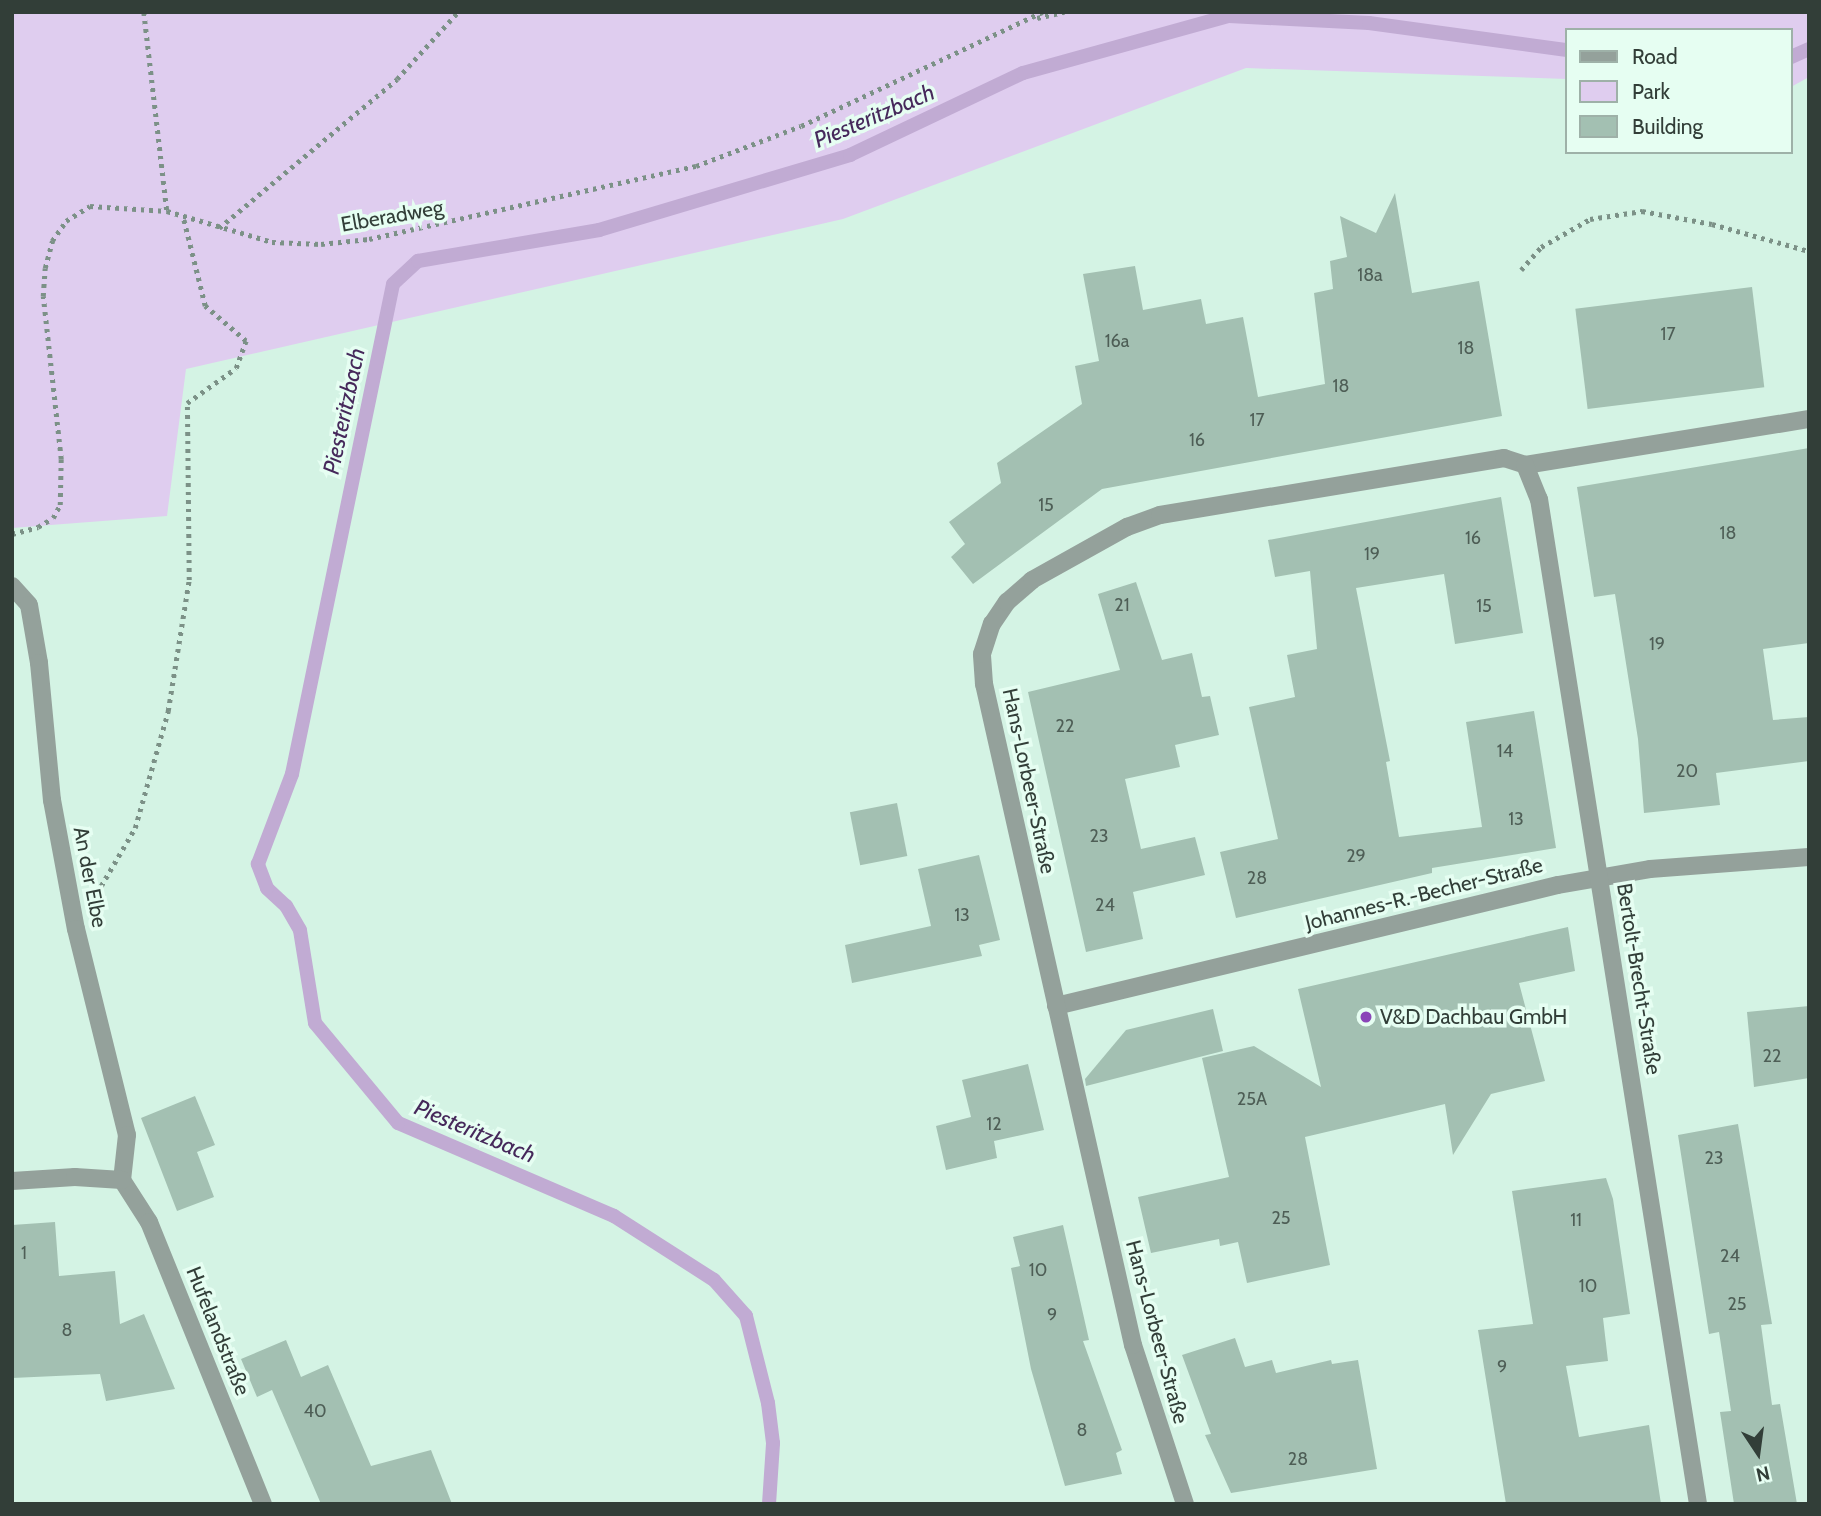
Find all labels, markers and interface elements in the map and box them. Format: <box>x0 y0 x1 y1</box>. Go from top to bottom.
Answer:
legend <box>1566 28 1793 154</box>
text: Road <box>1632 44 1678 69</box>
water label: Piesteritzbach <box>809 78 939 154</box>
text: Park <box>1632 79 1670 104</box>
text: Building <box>1632 114 1703 139</box>
street label: Elberadweg <box>339 195 445 237</box>
house number: 18a <box>1357 264 1383 286</box>
house number: 17 <box>1661 323 1675 345</box>
house number: 16a <box>1105 330 1129 352</box>
house number: 18 <box>1458 337 1474 359</box>
water label: Piesteritzbach <box>317 345 371 477</box>
house number: 18 <box>1333 375 1349 397</box>
house number: 17 <box>1250 409 1264 431</box>
house number: 16 <box>1189 429 1205 451</box>
house number: 15 <box>1038 494 1054 516</box>
house number: 18 <box>1720 522 1736 544</box>
house number: 16 <box>1465 527 1481 549</box>
house number: 19 <box>1364 543 1380 565</box>
house number: 21 <box>1114 594 1130 616</box>
house number: 15 <box>1476 595 1492 617</box>
house number: 19 <box>1649 633 1665 655</box>
street label: Hans-Lorbeer-Straße <box>997 686 1061 876</box>
house number: 22 <box>1056 715 1074 737</box>
house number: 14 <box>1497 740 1513 762</box>
house number: 20 <box>1676 760 1698 782</box>
house number: 13 <box>1508 808 1524 830</box>
street label: An der Elbe <box>68 824 112 930</box>
house number: 23 <box>1089 825 1109 847</box>
house number: 29 <box>1346 845 1366 867</box>
street label: Johannes-R.-Becher-Straße <box>1303 852 1545 936</box>
house number: 28 <box>1247 867 1267 889</box>
street label: Bertolt-Brecht-Straße <box>1611 881 1667 1077</box>
house number: 24 <box>1095 894 1115 916</box>
house number: 13 <box>954 904 970 926</box>
place label: V&D Dachbau GmbH <box>1380 1004 1567 1030</box>
marker: V&D Dachbau GmbH <box>1358 1009 1374 1025</box>
house number: 22 <box>1763 1045 1781 1067</box>
house number: 25A <box>1237 1088 1267 1110</box>
water label: Piesteritzbach <box>410 1093 540 1169</box>
house number: 12 <box>986 1113 1002 1135</box>
house number: 23 <box>1704 1147 1724 1169</box>
house number: 25 <box>1271 1207 1291 1229</box>
house number: 11 <box>1570 1209 1582 1231</box>
street label: Hans-Lorbeer-Straße <box>1120 1238 1194 1426</box>
house number: 1 <box>21 1242 27 1264</box>
house number: 24 <box>1720 1245 1740 1267</box>
house number: 10 <box>1029 1259 1047 1281</box>
street label: Hufelandstraße <box>181 1263 255 1399</box>
house number: 10 <box>1579 1275 1597 1297</box>
house number: 25 <box>1727 1293 1747 1315</box>
house number: 9 <box>1047 1304 1057 1326</box>
house number: 8 <box>62 1319 72 1341</box>
house number: 9 <box>1497 1356 1507 1378</box>
house number: 40 <box>304 1400 326 1422</box>
north arrow <box>1723 1418 1793 1488</box>
house number: 8 <box>1077 1419 1087 1441</box>
house number: 28 <box>1288 1448 1308 1470</box>
text: N <box>1754 1461 1772 1487</box>

